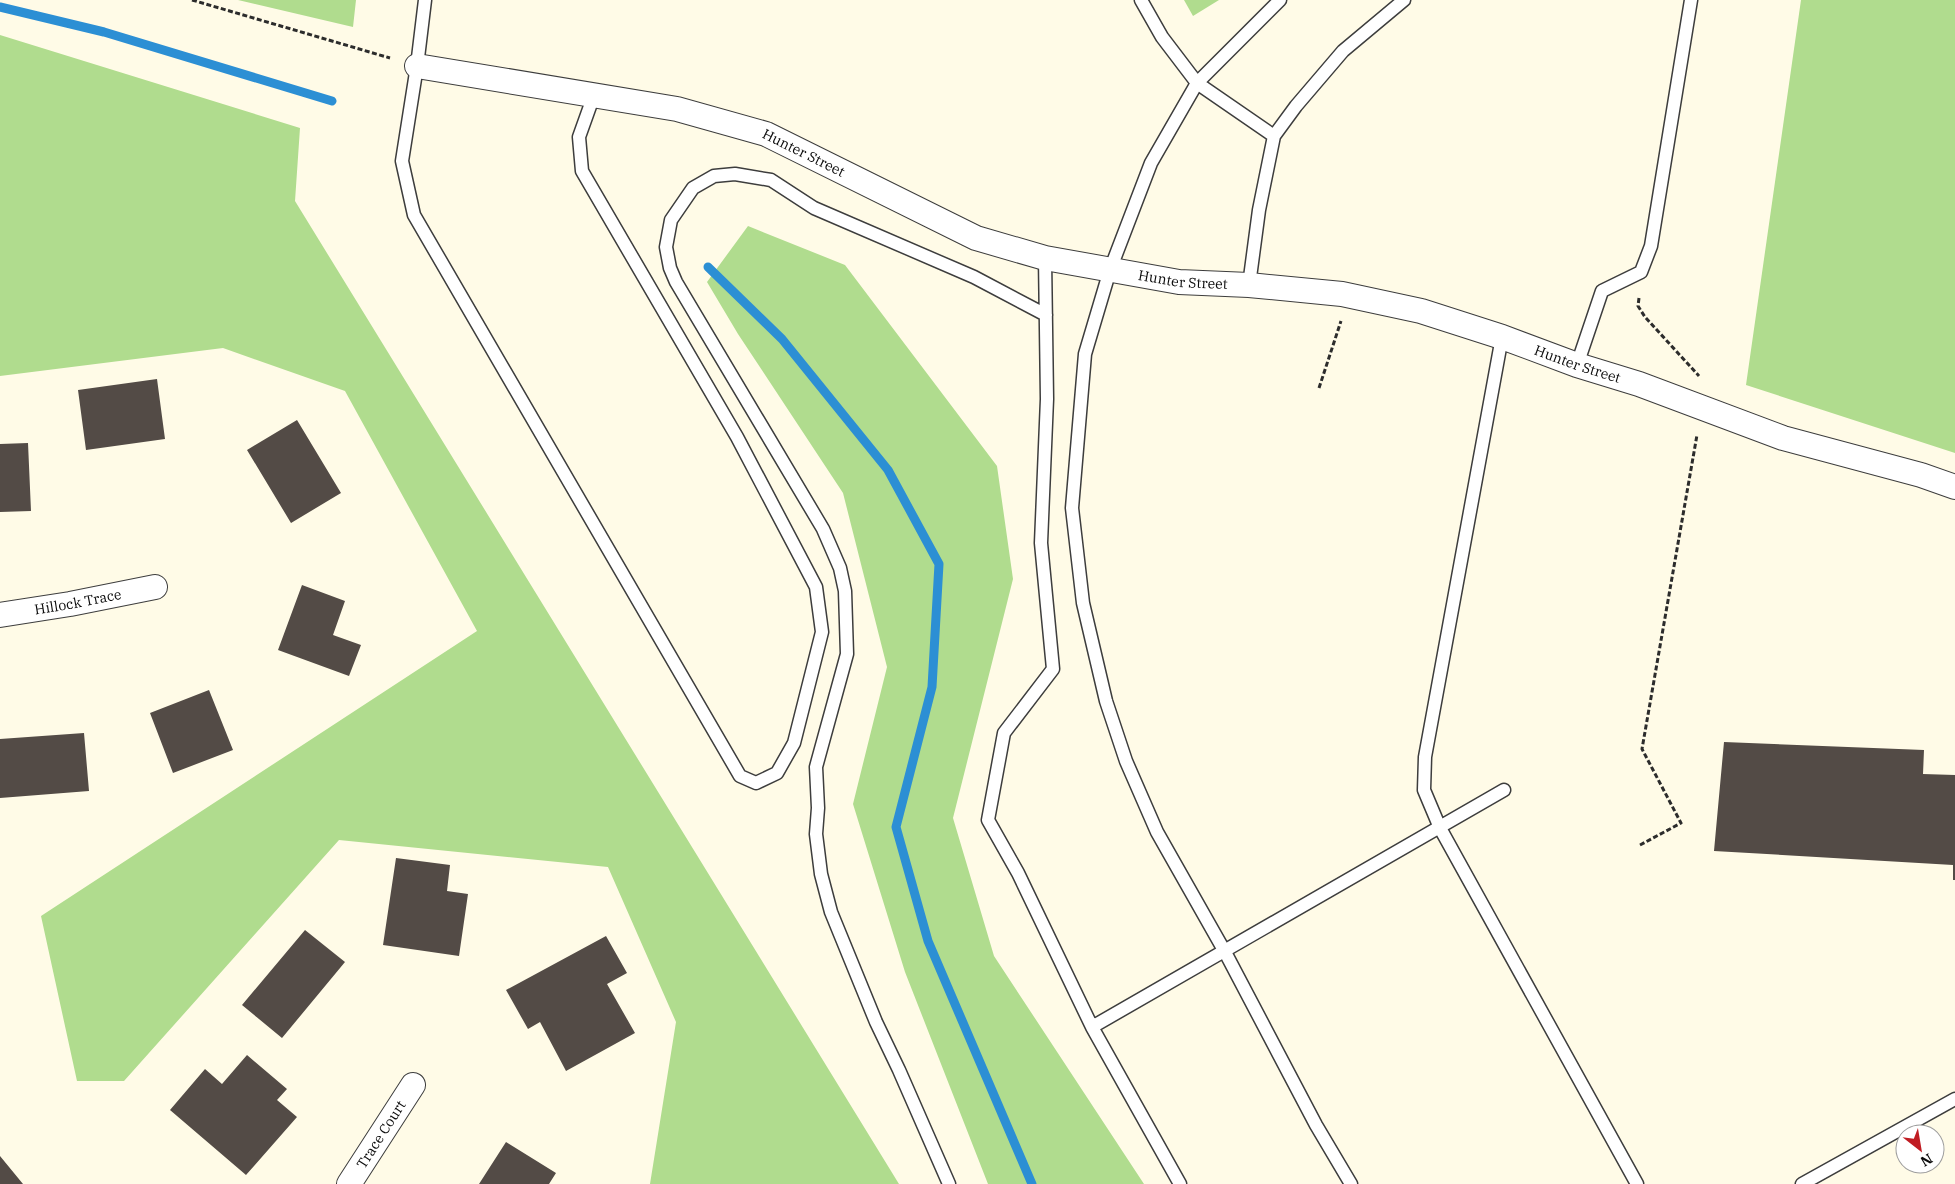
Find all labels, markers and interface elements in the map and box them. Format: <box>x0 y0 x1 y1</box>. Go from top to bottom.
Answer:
street label: Hunter Street <box>759 125 848 181</box>
street label: Hunter Street <box>1137 266 1228 293</box>
street label: Hunter Street <box>1532 341 1623 387</box>
street label: Hillock Trace <box>33 585 123 618</box>
street label: Trace Court <box>352 1097 410 1172</box>
north arrow <box>1895 1124 1945 1174</box>
text: N <box>1917 1150 1936 1171</box>

